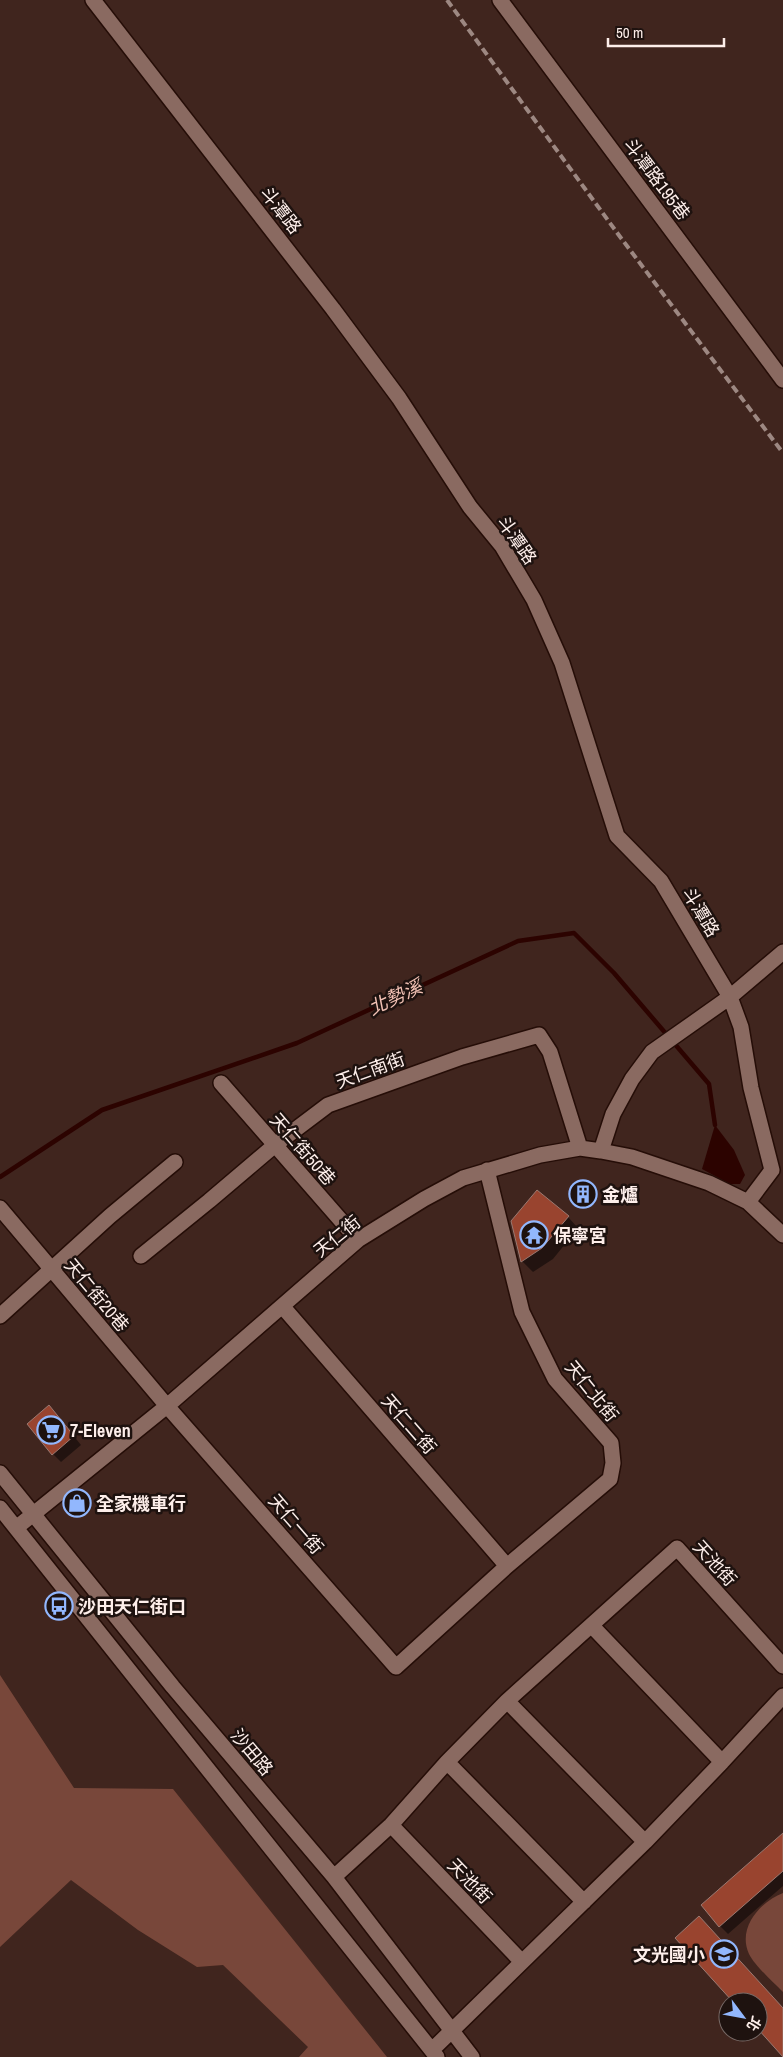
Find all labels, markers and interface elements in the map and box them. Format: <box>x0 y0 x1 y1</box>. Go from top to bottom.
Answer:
scale bar <box>608 15 724 47</box>
text: 50 m <box>616 22 643 43</box>
street label: 斗潭路195巷 <box>618 133 696 225</box>
street label: 斗潭路 <box>255 181 307 239</box>
street label: 斗潭路 <box>491 511 543 569</box>
street label: 斗潭路 <box>676 882 726 942</box>
water label: 北勢溪 <box>364 972 429 1021</box>
street label: 天仁南街 <box>332 1046 408 1094</box>
street label: 天仁街50巷 <box>265 1107 341 1191</box>
building icon: 金爐 <box>568 1179 598 1209</box>
place label: 金爐 <box>602 1182 638 1207</box>
street label: 天仁街 <box>308 1209 366 1263</box>
temple icon: 保寧宮 <box>519 1220 549 1250</box>
place label: 保寧宮 <box>553 1223 607 1248</box>
street label: 天仁街20巷 <box>59 1253 135 1337</box>
street label: 天仁北街 <box>560 1355 624 1427</box>
street label: 天仁二街 <box>376 1389 442 1459</box>
supermarket icon: 7-Eleven <box>36 1415 66 1445</box>
place label: 7-Eleven <box>70 1418 131 1443</box>
shop icon: 全家機車行 <box>62 1488 92 1518</box>
street label: 天仁一街 <box>263 1489 329 1559</box>
place label: 全家機車行 <box>96 1491 186 1516</box>
street label: 天池街 <box>688 1535 742 1591</box>
bus stop icon: 沙田天仁街口 <box>44 1591 74 1621</box>
place label: 沙田天仁街口 <box>78 1594 186 1619</box>
street label: 沙田路 <box>225 1723 279 1781</box>
street label: 天池街 <box>442 1853 498 1909</box>
school or university icon: 文光國小 <box>709 1939 739 1969</box>
place label: 文光國小 <box>633 1942 705 1967</box>
north arrow <box>718 1992 768 2042</box>
text: 北 <box>743 2013 765 2035</box>

